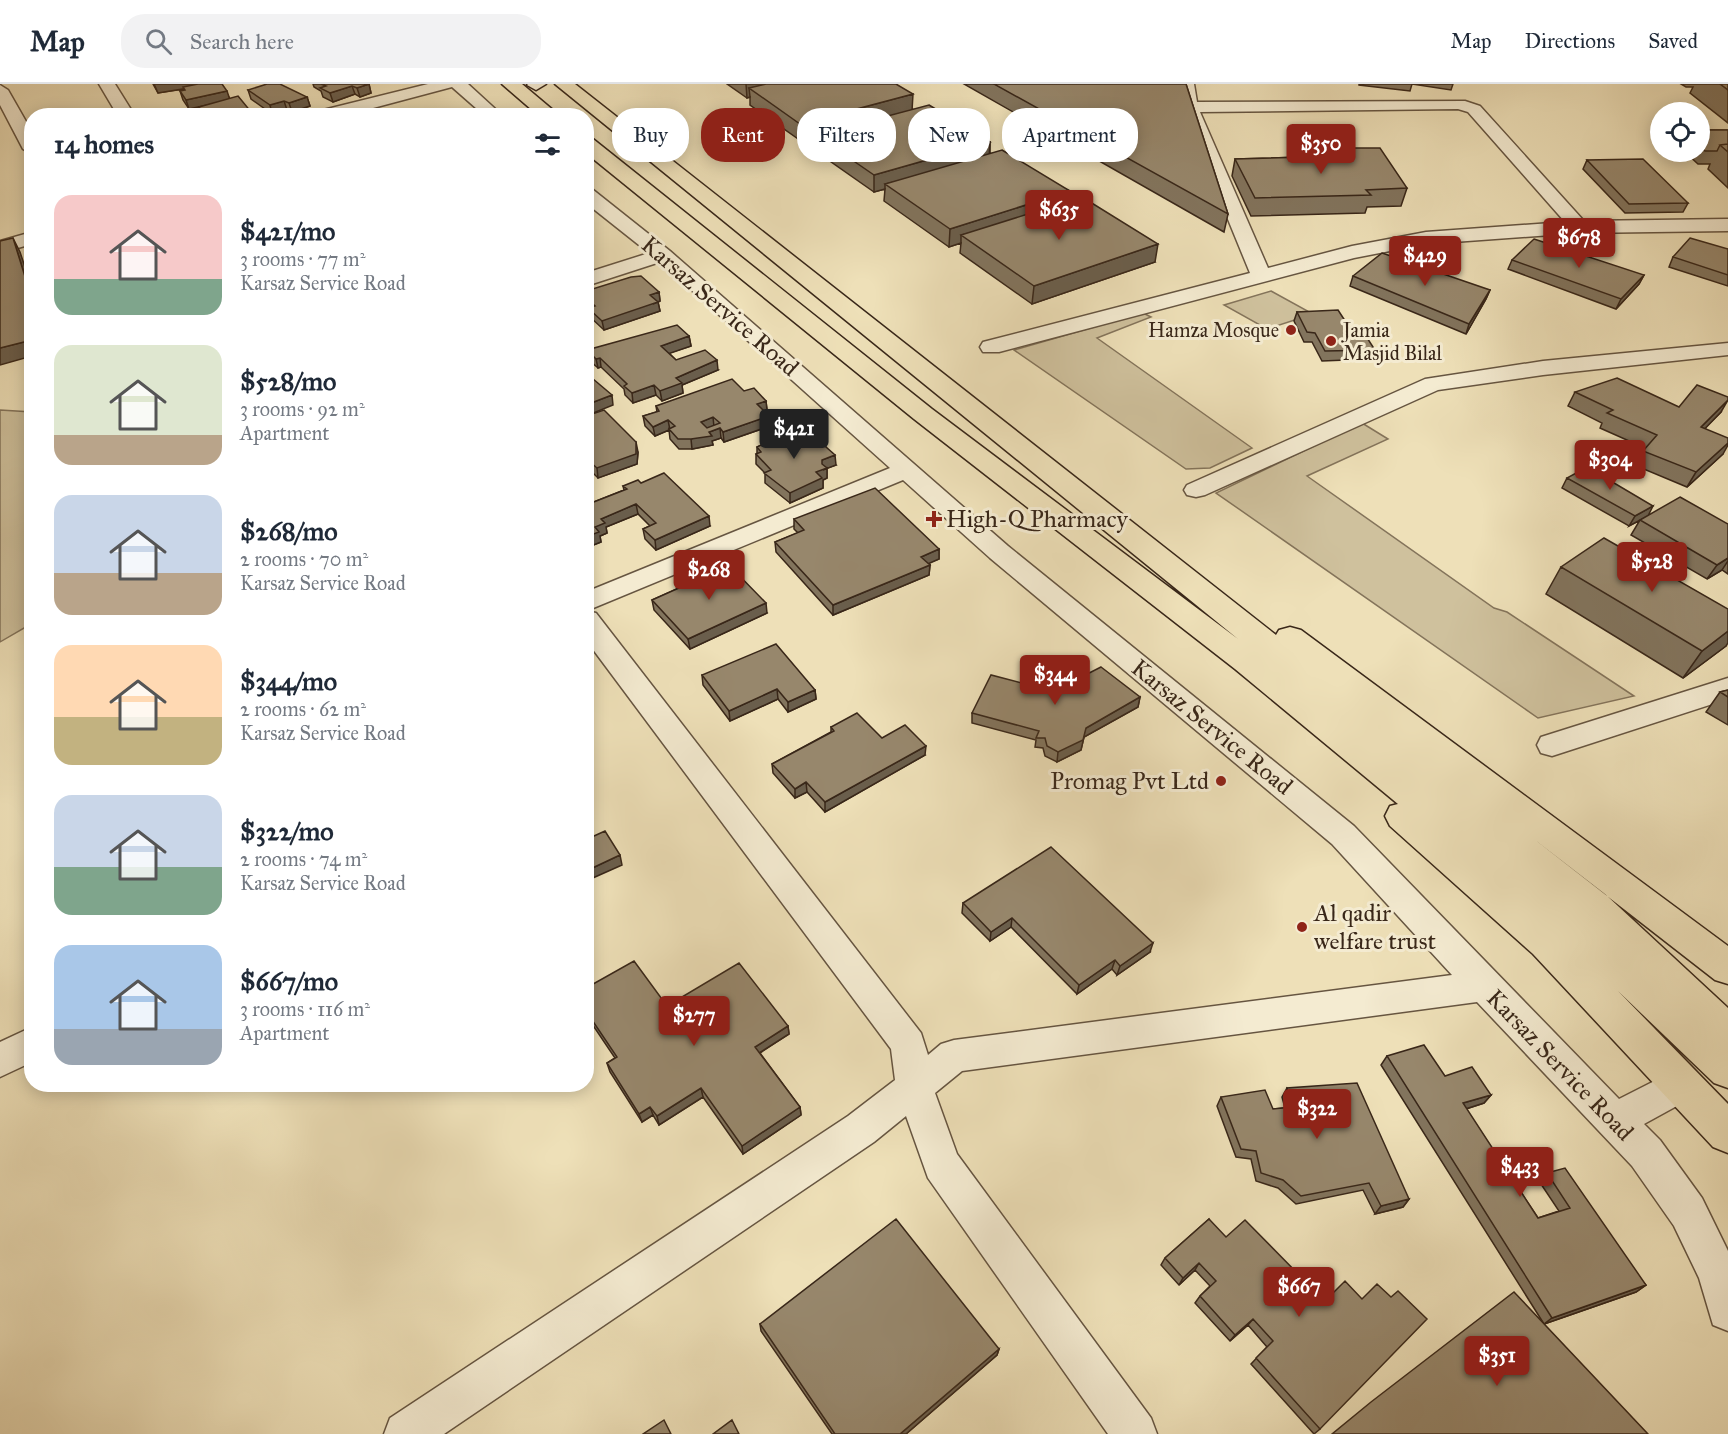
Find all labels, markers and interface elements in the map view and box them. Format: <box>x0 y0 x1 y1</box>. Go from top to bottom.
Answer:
search box <box>121 14 541 68</box>
text: Map <box>30 24 85 59</box>
icon: search <box>142 25 175 58</box>
text: Search here <box>190 28 294 55</box>
text: Map <box>1451 28 1492 54</box>
text: Directions <box>1525 28 1615 54</box>
text: Saved <box>1648 28 1698 54</box>
map controls <box>1650 102 1710 162</box>
button: locate <box>1650 102 1710 162</box>
chip: Buy <box>612 108 689 162</box>
chip: Rent <box>701 108 785 162</box>
chip: Filters <box>797 108 896 162</box>
chip: New <box>908 108 990 162</box>
chip: Apartment <box>1002 108 1138 162</box>
pin: $350 <box>1285 124 1357 175</box>
text: 14 homes <box>54 128 154 160</box>
icon: filters <box>531 128 564 161</box>
text: $350 <box>1301 131 1341 155</box>
pin: $635 <box>1023 190 1095 241</box>
text: $635 <box>1039 197 1079 221</box>
text: $421/mo <box>240 215 335 247</box>
pin: $678 <box>1543 218 1615 269</box>
icon: home <box>102 219 174 291</box>
text: $678 <box>1557 225 1601 249</box>
street label: Karsaz Service Road <box>635 229 805 383</box>
pin: $429 <box>1389 236 1461 287</box>
text: $429 <box>1403 243 1447 267</box>
text: 3 rooms · 77 m² <box>240 247 365 271</box>
text: Karsaz Service Road <box>240 271 406 295</box>
place label: Hamza Mosque <box>1148 318 1279 343</box>
place label: Jamia Masjid Bilal <box>1341 318 1442 365</box>
marker: Hamza Mosque <box>1284 323 1298 337</box>
marker: Jamia Masjid Bilal <box>1324 334 1338 348</box>
text: $528/mo <box>240 365 336 397</box>
icon: home <box>102 369 174 441</box>
text: 3 rooms · 92 m² <box>240 397 365 421</box>
pin: $421 <box>758 409 830 460</box>
text: $421 <box>774 416 814 440</box>
text: Apartment <box>240 421 329 445</box>
pin: $304 <box>1574 440 1646 491</box>
text: $304 <box>1589 447 1631 471</box>
place label: High-Q Pharmacy <box>946 504 1129 534</box>
marker: High-Q Pharmacy <box>927 512 941 526</box>
text: $268/mo <box>240 515 338 547</box>
icon: home <box>102 519 174 591</box>
pin: $528 <box>1616 542 1688 593</box>
text: 2 rooms · 70 m² <box>240 547 368 571</box>
text: $528 <box>1631 549 1673 573</box>
pin: $268 <box>673 550 745 601</box>
text: $268 <box>688 557 730 581</box>
text: Karsaz Service Road <box>240 571 406 595</box>
street label: Karsaz Service Road <box>1125 653 1299 801</box>
pin: $344 <box>1019 655 1091 706</box>
text: $344 <box>1034 662 1076 686</box>
text: $344/mo <box>240 665 337 697</box>
icon: home <box>102 669 174 741</box>
text: 2 rooms · 62 m² <box>240 697 366 721</box>
text: Karsaz Service Road <box>240 721 406 745</box>
place label: Promag Pvt Ltd <box>1050 766 1209 796</box>
marker: Promag Pvt Ltd <box>1214 774 1228 788</box>
text: $322/mo <box>240 815 334 847</box>
icon: home <box>102 819 174 891</box>
text: 2 rooms · 74 m² <box>240 847 367 871</box>
text: Karsaz Service Road <box>240 871 406 895</box>
place label: Al qadir welfare trust <box>1313 898 1436 956</box>
marker: Al qadir welfare trust <box>1295 920 1309 934</box>
text: $667/mo <box>240 965 338 997</box>
icon: home <box>102 969 174 1041</box>
street label: Karsaz Service Road <box>1480 983 1640 1147</box>
pin: $277 <box>658 996 730 1047</box>
text: 3 rooms · 116 m² <box>240 997 370 1021</box>
text: $277 <box>673 1003 715 1027</box>
text: Apartment <box>240 1021 329 1045</box>
pin: $322 <box>1281 1089 1353 1140</box>
text: $322 <box>1297 1096 1337 1120</box>
pin: $433 <box>1484 1147 1556 1198</box>
text: $433 <box>1500 1154 1540 1178</box>
pin: $667 <box>1263 1267 1335 1318</box>
text: $667 <box>1277 1274 1321 1298</box>
pin: $351 <box>1461 1336 1533 1387</box>
text: $351 <box>1478 1343 1516 1367</box>

